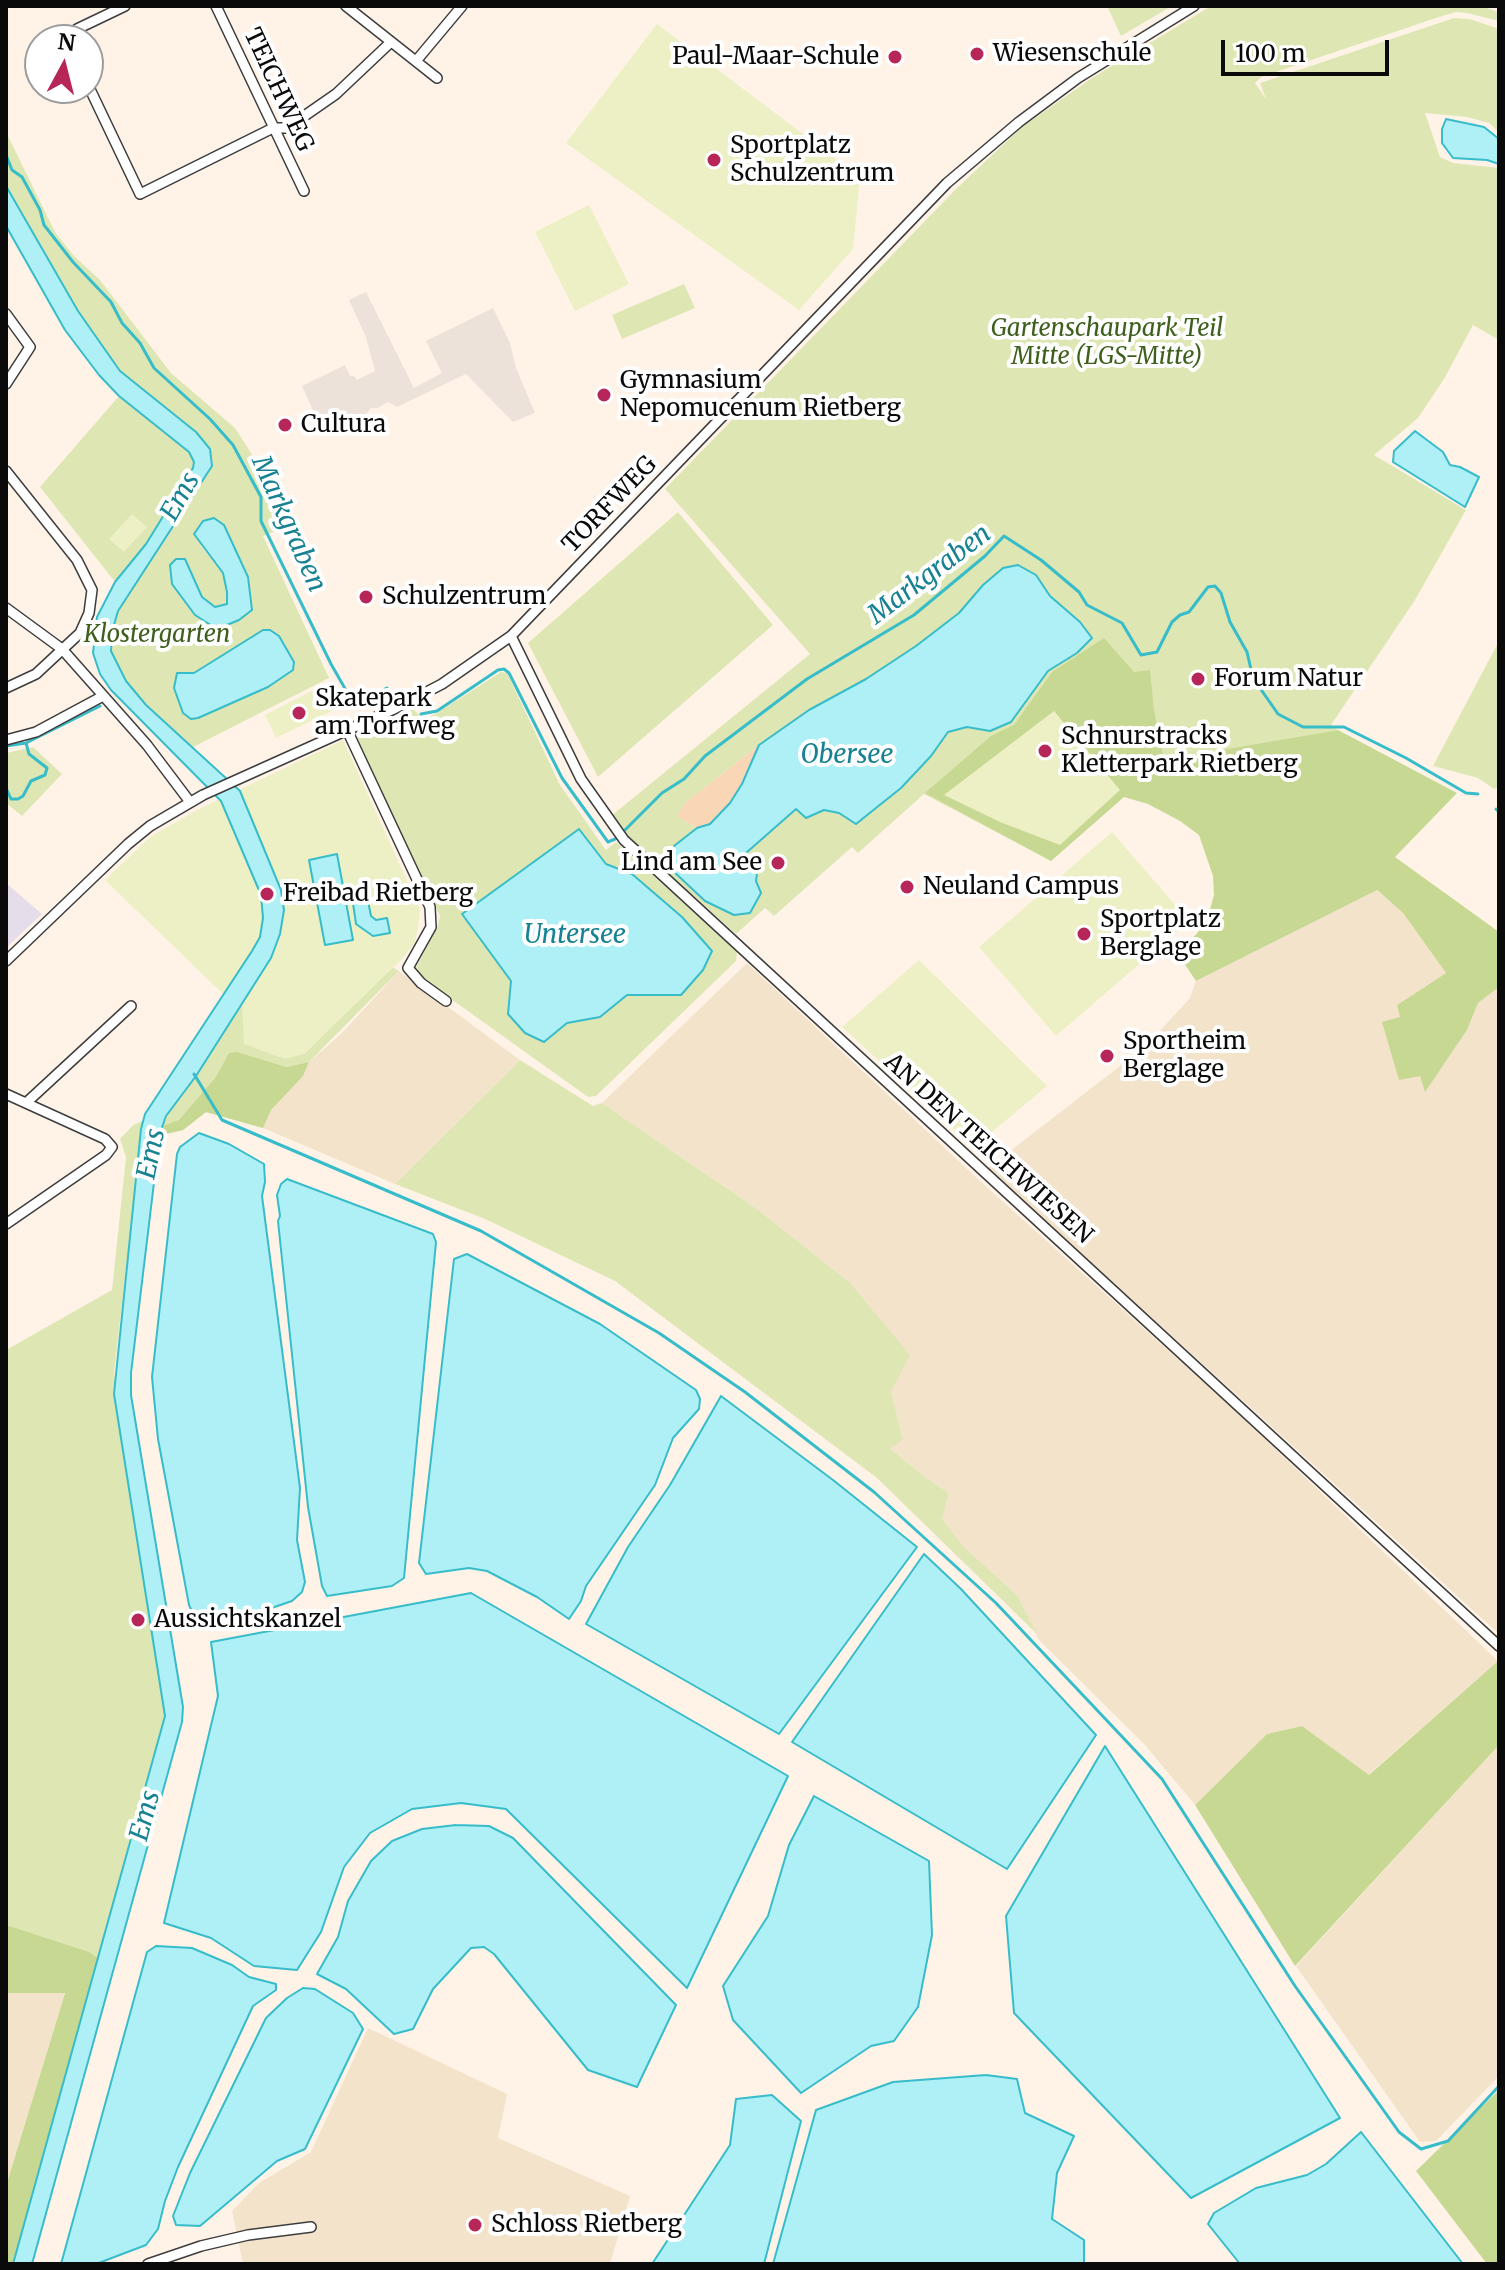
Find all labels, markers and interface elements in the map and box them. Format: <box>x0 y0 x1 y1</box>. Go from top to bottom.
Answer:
north arrow <box>24 24 104 104</box>
street label: TEICHWEG <box>237 24 319 156</box>
scale bar <box>1225 24 1393 74</box>
text: N <box>56 27 77 57</box>
text: 100 m <box>1235 38 1305 69</box>
place label: Wiesenschule <box>993 40 1151 68</box>
place label: Paul-Maar-Schule <box>672 43 879 71</box>
marker: Wiesenschule <box>968 45 986 63</box>
marker: Paul-Maar-Schule <box>886 48 904 66</box>
place label: Sportplatz Schulzentrum <box>730 132 894 188</box>
marker: Sportplatz Schulzentrum <box>705 151 723 169</box>
park label: Gartenschaupark Teil Mitte (LGS-Mitte) <box>991 315 1223 371</box>
place label: Gymnasium Nepomucenum Rietberg <box>620 367 901 423</box>
marker: Gymnasium Nepomucenum Rietberg <box>595 386 613 404</box>
place label: Cultura <box>301 411 386 439</box>
marker: Cultura <box>276 416 294 434</box>
water label: Markgraben <box>244 451 332 597</box>
street label: TORFWEG <box>557 451 663 559</box>
water label: Ems <box>155 467 207 527</box>
water label: Markgraben <box>862 519 998 631</box>
place label: Schulzentrum <box>382 583 546 611</box>
marker: Schulzentrum <box>357 588 375 606</box>
park label: Klostergarten <box>84 621 230 649</box>
place label: Forum Natur <box>1214 665 1363 693</box>
marker: Forum Natur <box>1189 670 1207 688</box>
place label: Skatepark am Torfweg <box>315 685 455 741</box>
marker: Skatepark am Torfweg <box>290 704 308 722</box>
place label: Schnurstracks Kletterpark Rietberg <box>1061 723 1298 779</box>
water label: Obersee <box>800 740 894 772</box>
marker: Schnurstracks Kletterpark Rietberg <box>1036 742 1054 760</box>
place label: Lind am See <box>621 849 762 877</box>
marker: Lind am See <box>769 854 787 872</box>
place label: Neuland Campus <box>923 873 1119 901</box>
marker: Neuland Campus <box>898 878 916 896</box>
place label: Freibad Rietberg <box>283 880 473 908</box>
marker: Freibad Rietberg <box>258 885 276 903</box>
place label: Sportplatz Berglage <box>1100 906 1221 962</box>
water label: Untersee <box>524 920 626 952</box>
marker: Sportplatz Berglage <box>1075 925 1093 943</box>
place label: Sportheim Berglage <box>1123 1028 1246 1084</box>
marker: Sportheim Berglage <box>1098 1047 1116 1065</box>
street label: AN DEN TEICHWIESEN <box>878 1048 1098 1250</box>
water label: Ems <box>131 1126 173 1182</box>
place label: Aussichtskanzel <box>154 1606 341 1634</box>
marker: Aussichtskanzel <box>129 1611 147 1629</box>
water label: Ems <box>124 1788 168 1844</box>
place label: Schloss Rietberg <box>491 2211 682 2239</box>
marker: Schloss Rietberg <box>466 2216 484 2234</box>

